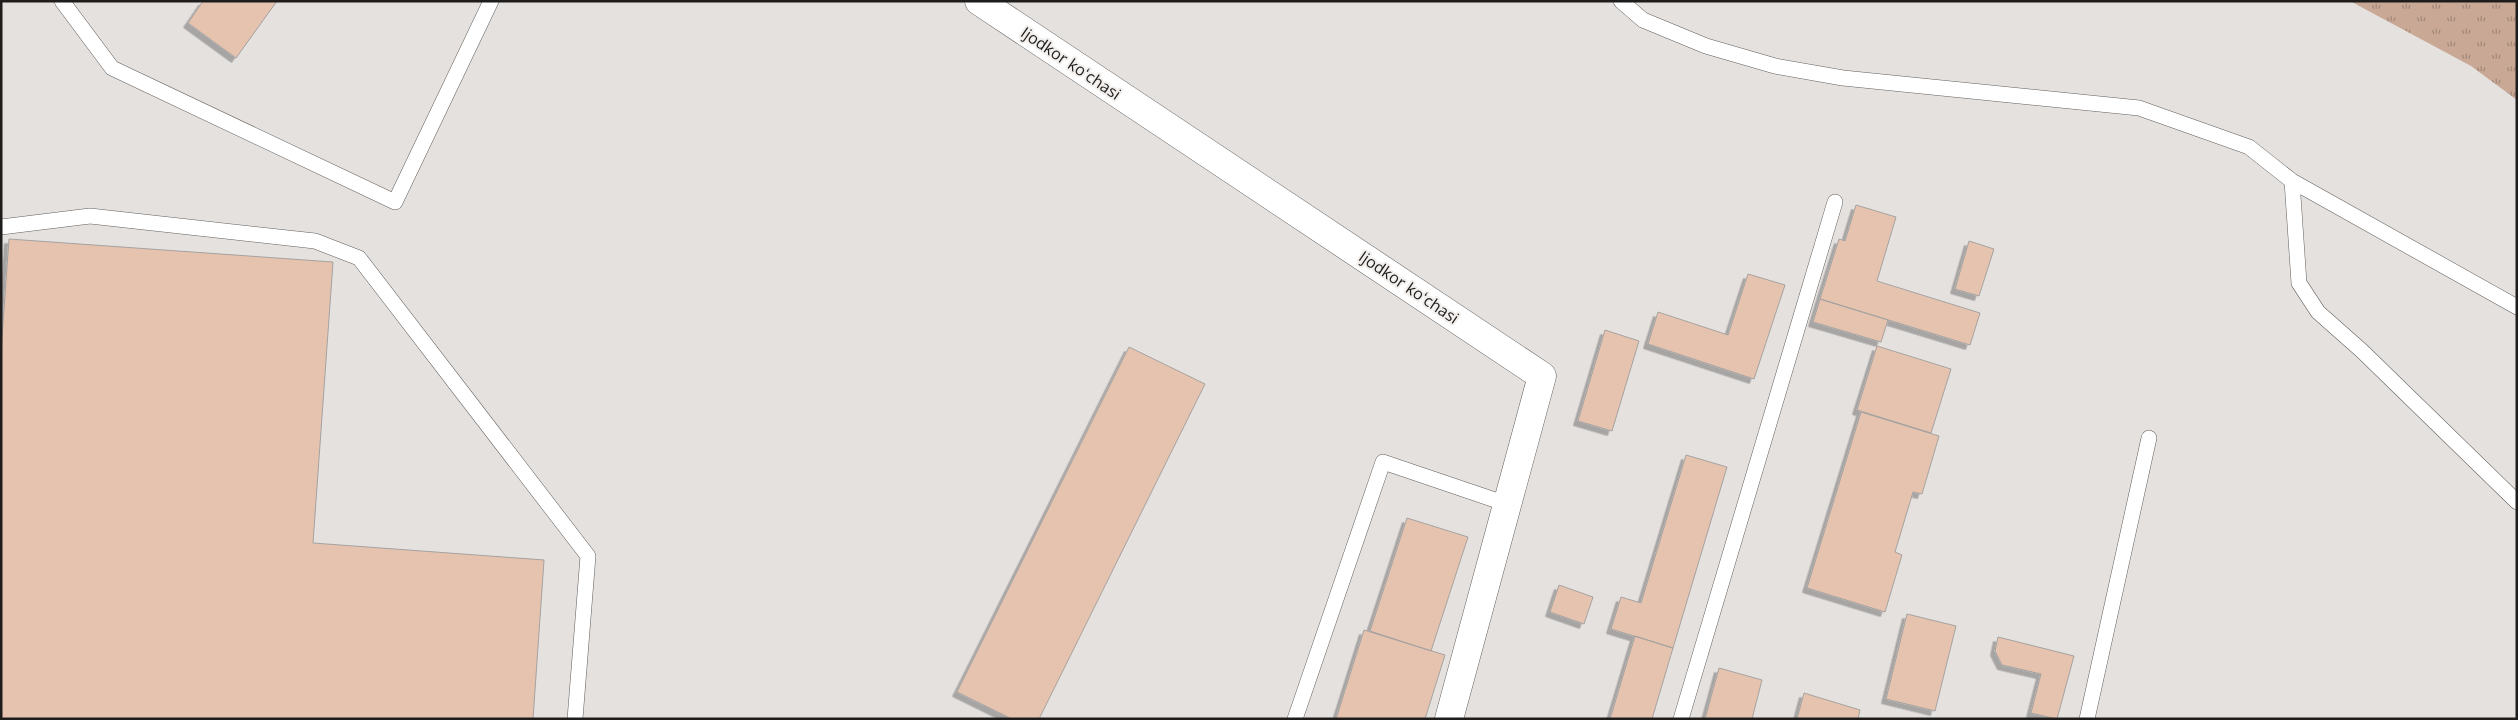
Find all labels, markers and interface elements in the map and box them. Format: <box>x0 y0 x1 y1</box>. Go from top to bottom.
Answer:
street label: Ijodkor koʻchasi <box>1017 21 1125 105</box>
street label: Ijodkor koʻchasi <box>1355 245 1463 329</box>

